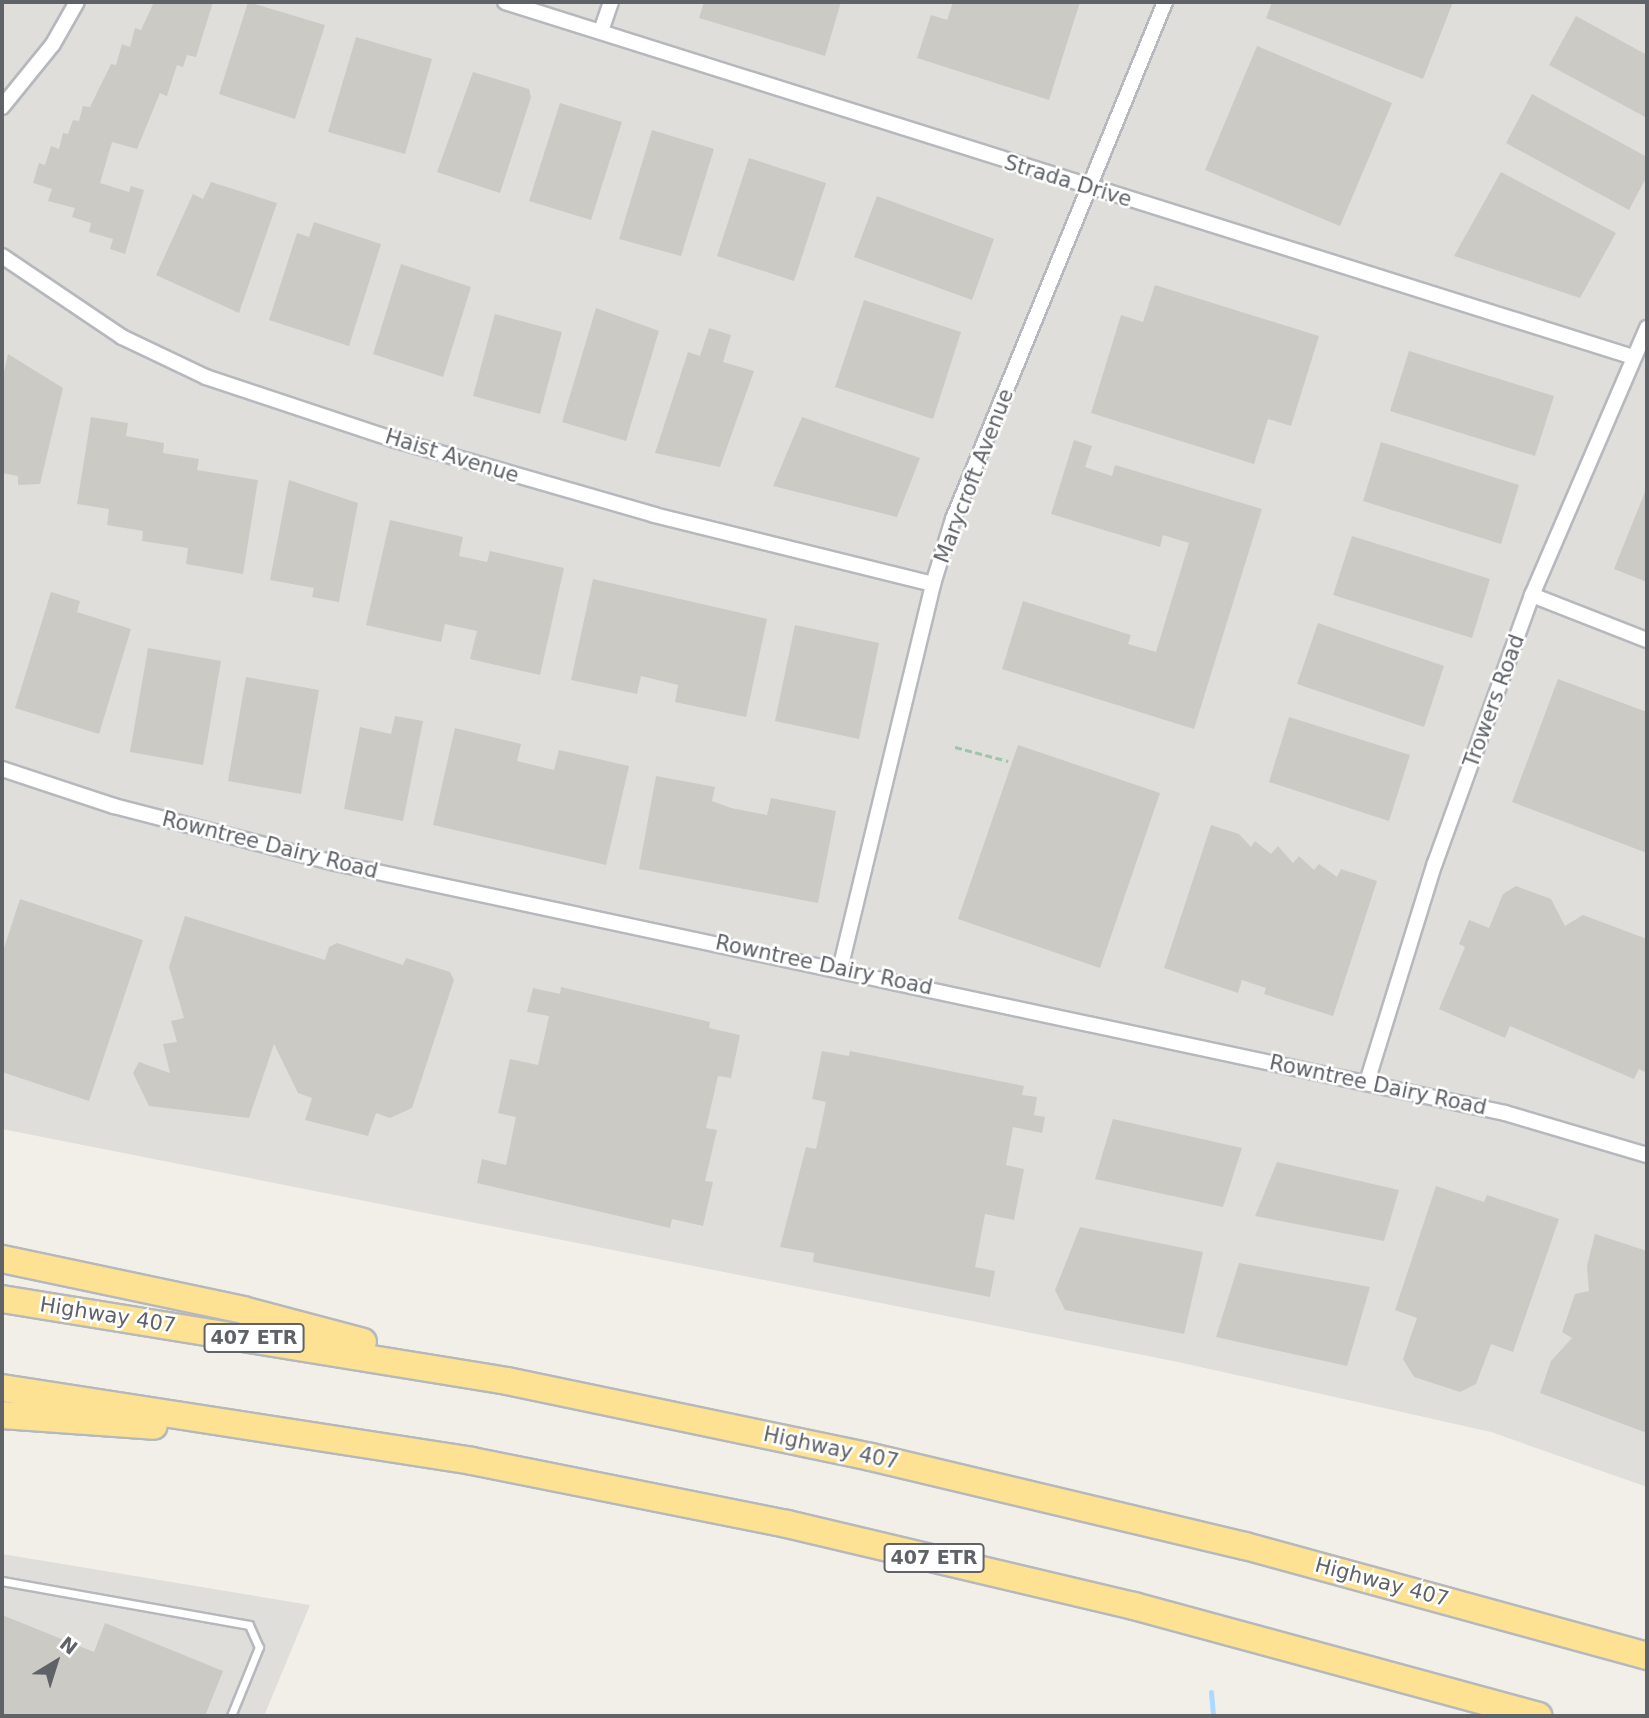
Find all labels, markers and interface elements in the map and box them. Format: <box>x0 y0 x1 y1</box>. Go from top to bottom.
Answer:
street label: Strada Drive <box>1001 150 1135 212</box>
street label: Marycroft Avenue <box>929 385 1019 567</box>
street label: Haist Avenue <box>382 424 522 488</box>
street label: Trowers Road <box>1458 631 1530 771</box>
street label: Rowntree Dairy Road <box>160 806 380 884</box>
street label: Rowntree Dairy Road <box>713 930 935 1000</box>
street label: Rowntree Dairy Road <box>1267 1050 1489 1120</box>
street label: Highway 407 <box>38 1292 178 1338</box>
road number: 407 ETR <box>203 1322 305 1354</box>
street label: Highway 407 <box>761 1421 901 1475</box>
road number: 407 ETR <box>883 1542 985 1574</box>
street label: Highway 407 <box>1312 1552 1452 1612</box>
north arrow <box>21 1627 91 1697</box>
text: N <box>56 1632 82 1659</box>

